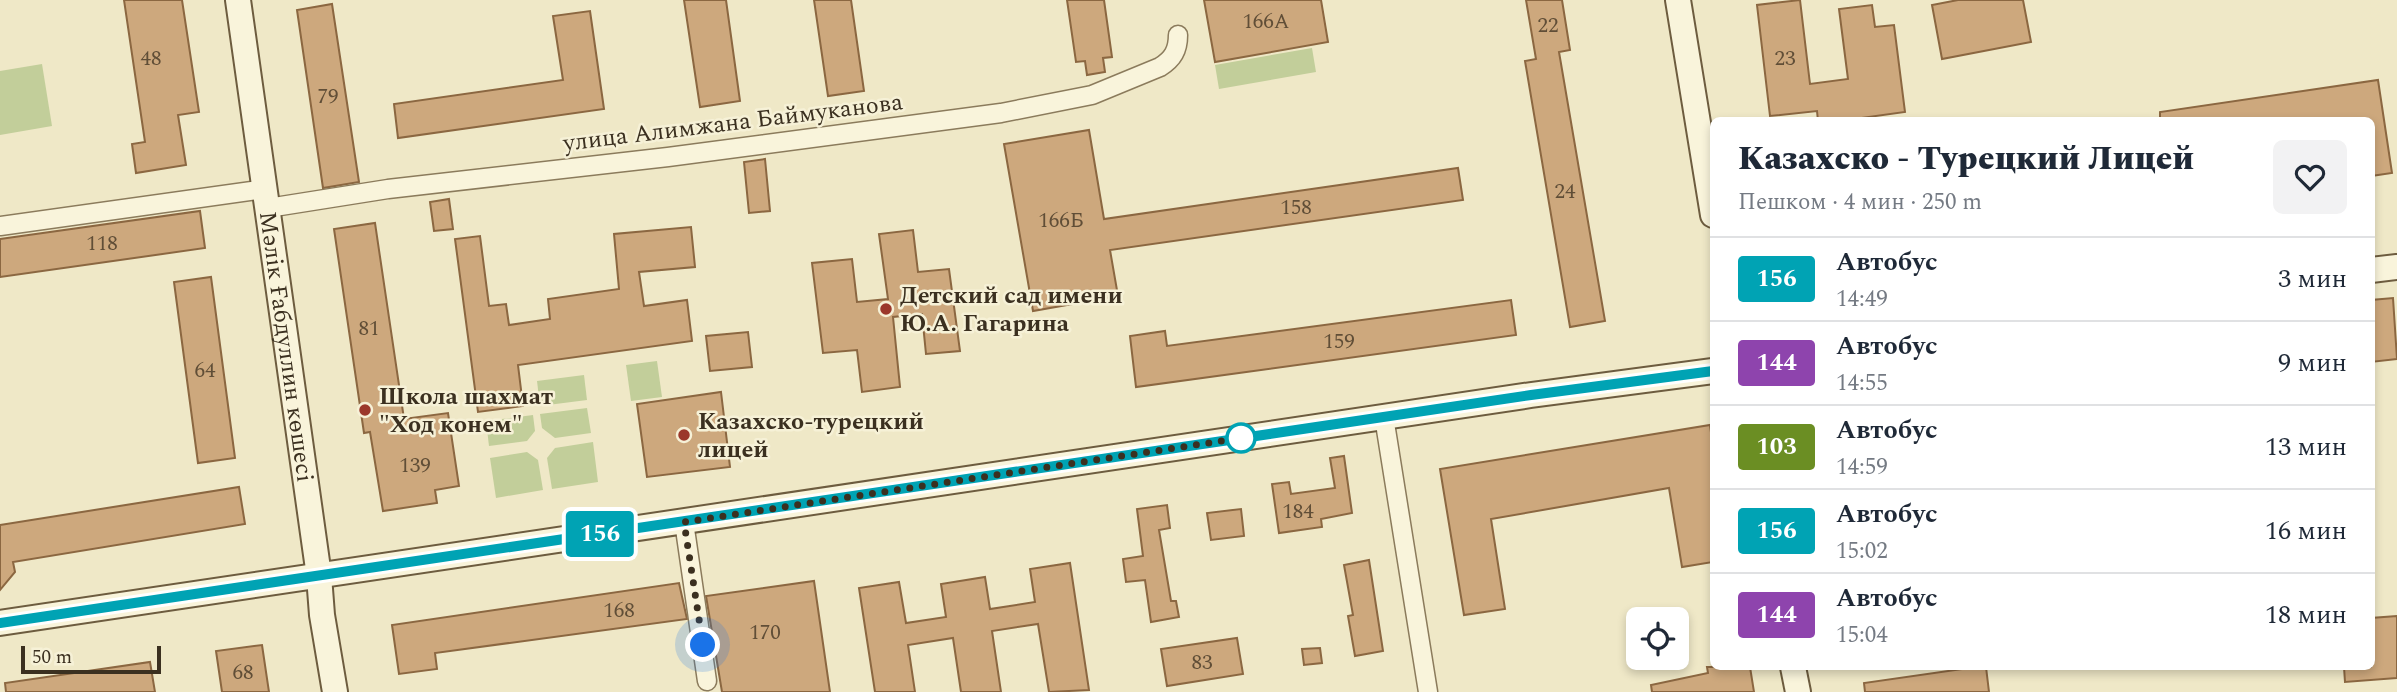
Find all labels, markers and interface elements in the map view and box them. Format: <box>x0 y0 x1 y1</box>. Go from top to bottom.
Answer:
house number: 166А <box>1242 6 1290 38</box>
house number: 22 <box>1538 10 1559 42</box>
house number: 48 <box>141 43 162 75</box>
house number: 23 <box>1775 43 1796 75</box>
house number: 79 <box>318 81 339 113</box>
street label: улица Алимжана Баймуканова <box>560 84 905 162</box>
text: Казахско - Турецкий Лицей <box>1738 134 2194 184</box>
button: heart <box>2273 140 2347 214</box>
house number: 24 <box>1555 176 1576 208</box>
text: Пешком · 4 мин · 250 m <box>1738 185 1982 220</box>
house number: 158 <box>1280 192 1312 224</box>
house number: 166Б <box>1038 205 1084 237</box>
street label: Мәлік Ғабдуллин көшесі <box>249 209 323 484</box>
house number: 118 <box>86 228 118 260</box>
text: Автобус <box>1836 242 1938 282</box>
text: 3 мин <box>2278 259 2347 299</box>
text: 156 <box>1756 261 1797 297</box>
place label: Детский сад имени Ю.А. Гагарина <box>900 278 1123 342</box>
text: 14:49 <box>1836 282 1888 317</box>
marker: Детский сад имени Ю.А. Гагарина <box>878 301 894 317</box>
house number: 81 <box>359 313 380 345</box>
house number: 159 <box>1323 326 1355 358</box>
text: Автобус <box>1836 326 1938 366</box>
text: 9 мин <box>2278 343 2347 383</box>
text: 144 <box>1756 345 1797 381</box>
house number: 64 <box>195 355 216 387</box>
text: 14:55 <box>1836 366 1888 401</box>
place label: Школа шахмат "Ход конем" <box>379 379 553 443</box>
marker: Школа шахмат "Ход конем" <box>357 402 373 418</box>
place label: Казахско-турецкий лицей <box>698 404 924 468</box>
text: Автобус <box>1836 410 1938 450</box>
unlabelled marker <box>1226 423 1256 453</box>
marker: Казахско-турецкий лицей <box>676 427 692 443</box>
text: 13 мин <box>2265 427 2347 467</box>
text: 103 <box>1756 429 1797 465</box>
house number: 139 <box>399 450 431 482</box>
text: 14:59 <box>1836 450 1888 485</box>
text: Автобус <box>1836 494 1938 534</box>
house number: 184 <box>1282 496 1314 528</box>
line badge: 156 <box>560 511 640 557</box>
text: 16 мин <box>2265 511 2347 551</box>
text: 156 <box>1756 513 1797 549</box>
text: 156 <box>580 516 620 552</box>
text: 15:02 <box>1836 534 1888 569</box>
text: Автобус <box>1836 578 1938 618</box>
house number: 168 <box>603 595 635 627</box>
text: 18 мин <box>2265 595 2347 635</box>
text: 144 <box>1756 597 1797 633</box>
map controls <box>1626 607 1689 670</box>
button: locate <box>1626 607 1689 670</box>
house number: 170 <box>749 617 781 649</box>
text: 15:04 <box>1836 618 1888 653</box>
your location <box>685 627 720 662</box>
scale bar <box>21 643 161 675</box>
text: 50 m <box>32 643 72 672</box>
house number: 83 <box>1192 647 1213 679</box>
house number: 68 <box>233 657 254 689</box>

